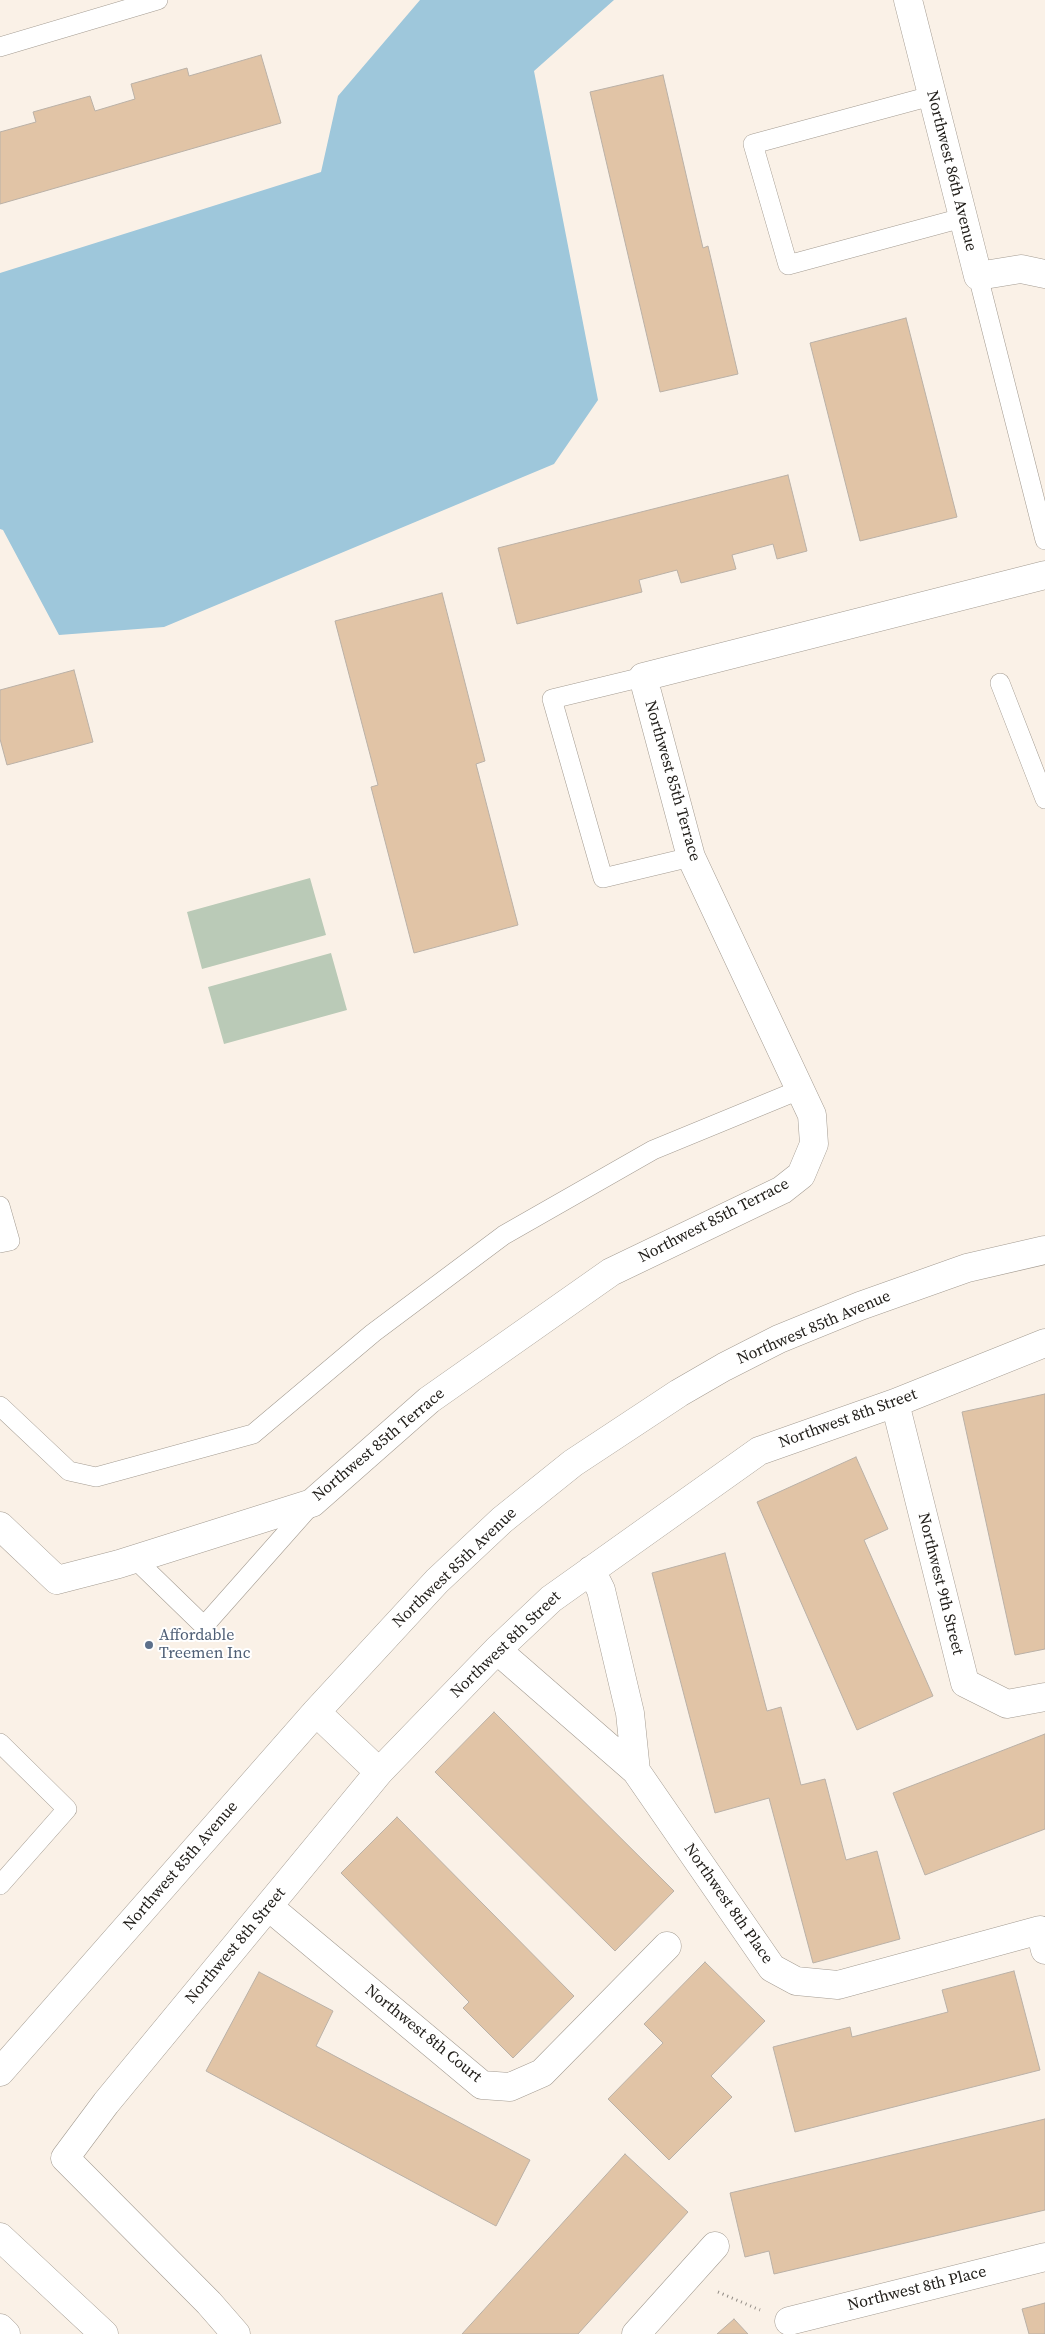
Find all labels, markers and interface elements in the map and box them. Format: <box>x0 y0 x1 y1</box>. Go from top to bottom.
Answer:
street label: Northwest 86th Avenue <box>922 89 980 253</box>
street label: Northwest 85th Terrace <box>640 698 704 864</box>
street label: Northwest 85th Terrace <box>636 1175 792 1267</box>
street label: Northwest 85th Avenue <box>734 1287 894 1369</box>
street label: Northwest 85th Terrace <box>309 1384 449 1506</box>
street label: Northwest 8th Street <box>776 1385 920 1453</box>
street label: Northwest 85th Avenue <box>389 1504 521 1632</box>
street label: Northwest 9th Street <box>913 1511 967 1657</box>
street label: Northwest 8th Street <box>447 1588 565 1702</box>
place label: Affordable Treemen Inc <box>159 1626 251 1664</box>
marker: Affordable Treemen Inc <box>143 1639 155 1651</box>
street label: Northwest 85th Avenue <box>120 1798 242 1934</box>
street label: Northwest 8th Place <box>679 1840 777 1968</box>
street label: Northwest 8th Street <box>182 1884 290 2008</box>
street label: Northwest 8th Court <box>361 1981 485 2087</box>
street label: Northwest 8th Place <box>846 2262 988 2316</box>

